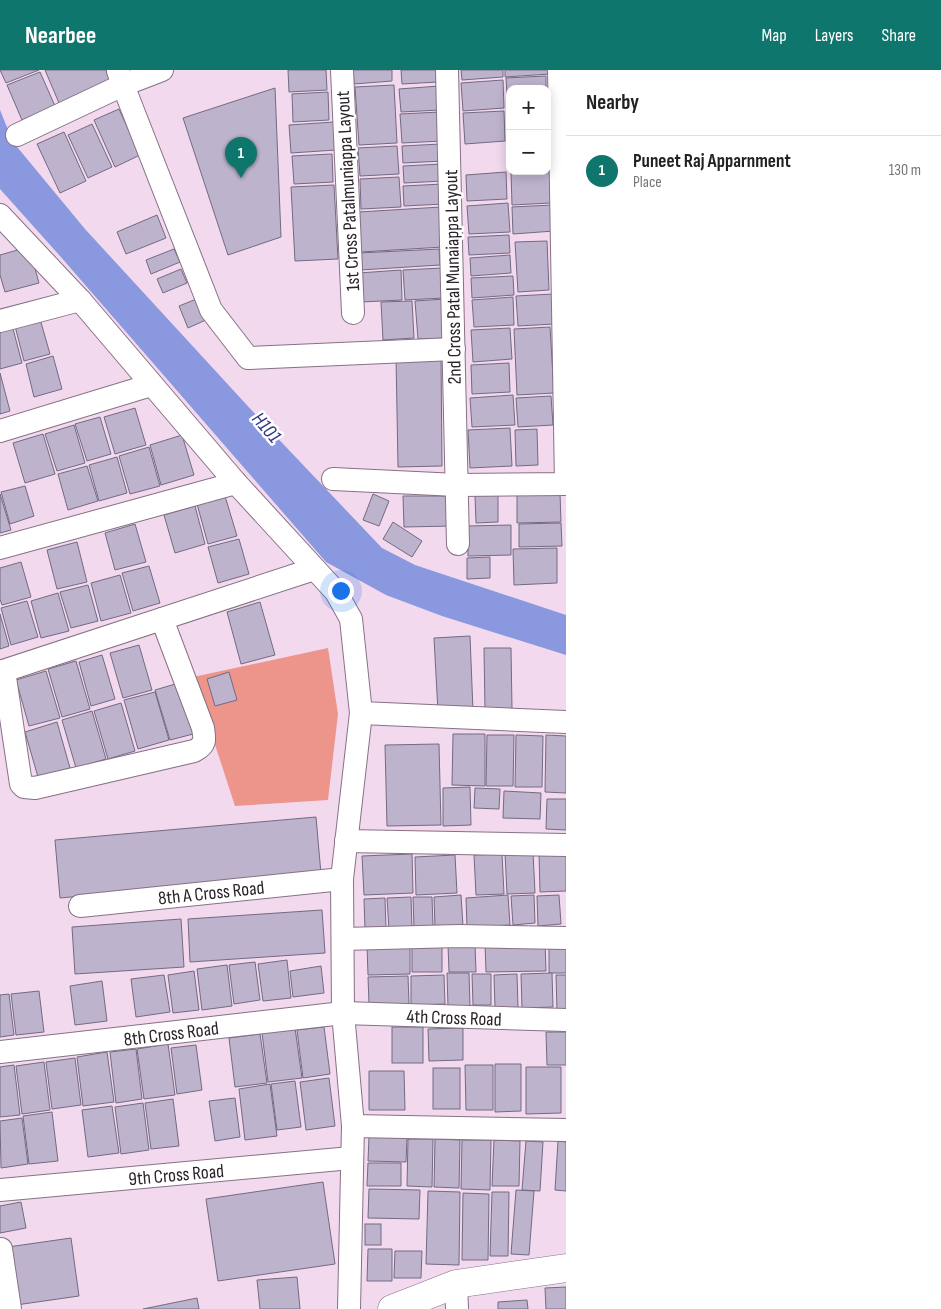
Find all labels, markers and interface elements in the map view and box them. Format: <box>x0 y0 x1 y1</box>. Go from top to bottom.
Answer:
text: Nearbee <box>25 21 96 50</box>
text: Map <box>762 25 787 46</box>
text: Layers <box>815 25 854 46</box>
text: Share <box>882 25 916 46</box>
map controls <box>506 85 551 175</box>
button: + <box>506 85 551 130</box>
street label: 1st Cross Patalmuniappa Layout <box>332 90 365 292</box>
text: Nearby <box>586 90 639 115</box>
button: − <box>506 130 551 175</box>
pin: 1 <box>225 137 257 178</box>
text: Puneet Raj Apparnment <box>633 150 791 173</box>
text: 1 <box>599 161 605 180</box>
text: 130 m <box>889 161 921 180</box>
street label: 2nd Cross Patal Munaiappa Layout <box>440 169 467 385</box>
text: Place <box>633 173 662 192</box>
water label: H101 <box>247 408 286 448</box>
your location <box>328 578 354 604</box>
street label: 8th A Cross Road <box>157 876 265 911</box>
street label: 4th Cross Road <box>406 1005 502 1032</box>
street label: 8th Cross Road <box>122 1017 220 1052</box>
street label: 9th Cross Road <box>127 1160 225 1191</box>

